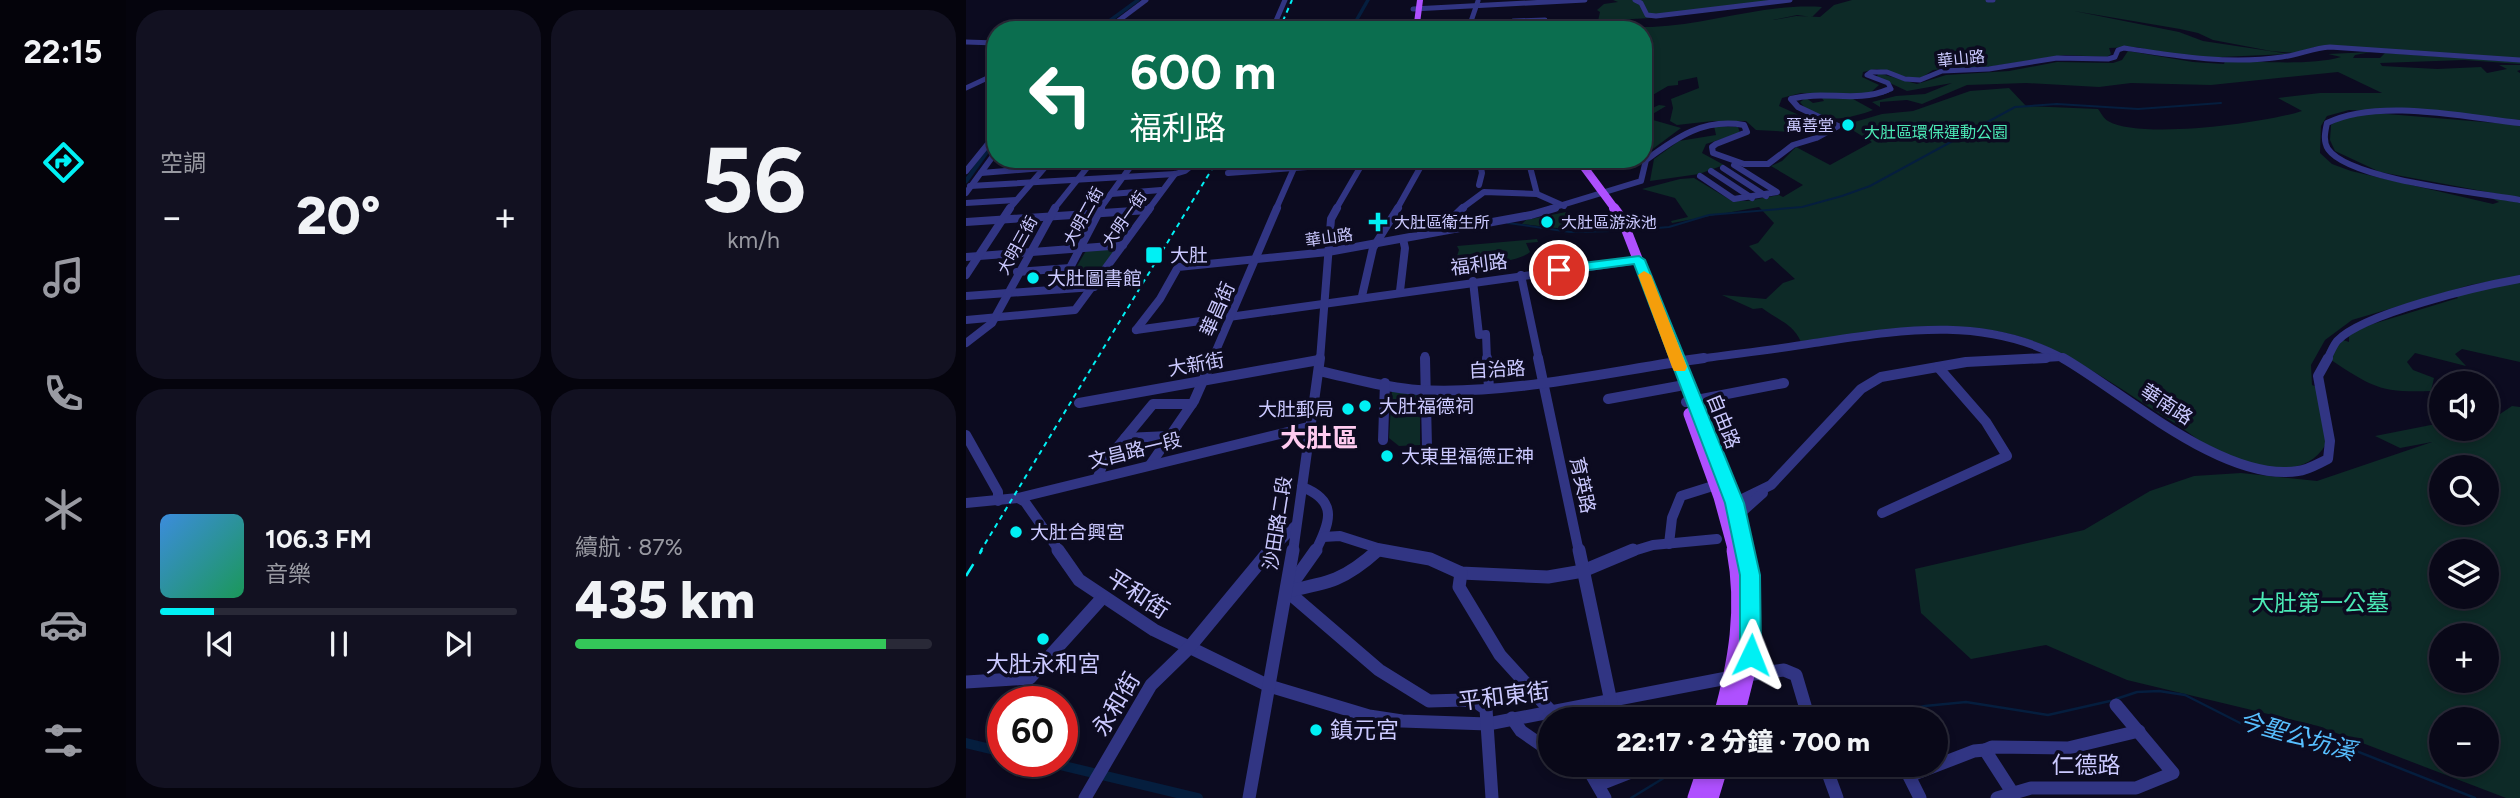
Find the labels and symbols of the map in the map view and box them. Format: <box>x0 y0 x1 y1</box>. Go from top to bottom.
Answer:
street label: 華山路 <box>1936 47 1986 70</box>
place label: 萬善堂 <box>1786 116 1834 135</box>
marker: 萬善堂 <box>1840 117 1856 133</box>
park label: 大肚區環保運動公園 <box>1864 123 2008 142</box>
street label: 大明二街 <box>1060 184 1107 249</box>
street label: 大明一街 <box>1098 188 1151 251</box>
marker: 大肚區衛生所 <box>1368 212 1388 232</box>
street label: 大明三街 <box>994 213 1041 278</box>
place label: 大肚區衛生所 <box>1394 213 1490 232</box>
place label: 大肚區游泳池 <box>1561 213 1657 232</box>
marker: 大肚區游泳池 <box>1539 214 1555 230</box>
street label: 華山路 <box>1304 225 1354 250</box>
pin <box>1529 240 1589 300</box>
place label: 大肚 <box>1170 244 1208 267</box>
marker: 大肚 <box>1144 245 1164 265</box>
street label: 福利路 <box>1449 250 1509 279</box>
place label: 大肚圖書館 <box>1047 267 1142 290</box>
marker: 大肚圖書館 <box>1025 270 1041 286</box>
street label: 華昌街 <box>1195 278 1240 340</box>
street label: 大新街 <box>1166 348 1226 381</box>
street label: 自治路 <box>1468 357 1526 382</box>
street label: 華南路 <box>2137 379 2197 430</box>
street label: 自由路 <box>1702 390 1745 452</box>
place label: 大肚福德祠 <box>1379 395 1474 418</box>
place label: 大肚郵局 <box>1258 398 1334 421</box>
marker: 大肚福德祠 <box>1357 398 1373 414</box>
marker: 大肚郵局 <box>1340 401 1356 417</box>
district label: 大肚區 <box>1280 422 1358 454</box>
street label: 文昌路一段 <box>1086 428 1184 473</box>
place label: 大東里福德正神 <box>1401 445 1534 468</box>
marker: 大東里福德正神 <box>1379 448 1395 464</box>
street label: 育英路 <box>1565 455 1600 515</box>
street label: 沙田路二段 <box>1259 474 1296 572</box>
place label: 大肚合興宮 <box>1030 521 1125 544</box>
marker: 大肚合興宮 <box>1008 524 1024 540</box>
street label: 平和街 <box>1101 563 1175 625</box>
park label: 大肚第一公墓 <box>2251 589 2389 617</box>
position arrow <box>1714 618 1788 692</box>
marker: 大肚永和宮 <box>1035 631 1051 647</box>
place label: 大肚永和宮 <box>986 650 1101 678</box>
street label: 永和街 <box>1086 667 1146 741</box>
street label: 平和東街 <box>1457 676 1551 716</box>
speed limit sign: 60 <box>987 686 1078 777</box>
water label: 今聖公坑溪 <box>2235 705 2362 767</box>
place label: 鎮元宮 <box>1330 716 1399 744</box>
marker: 鎮元宮 <box>1308 722 1324 738</box>
street label: 仁德路 <box>2052 751 2121 779</box>

